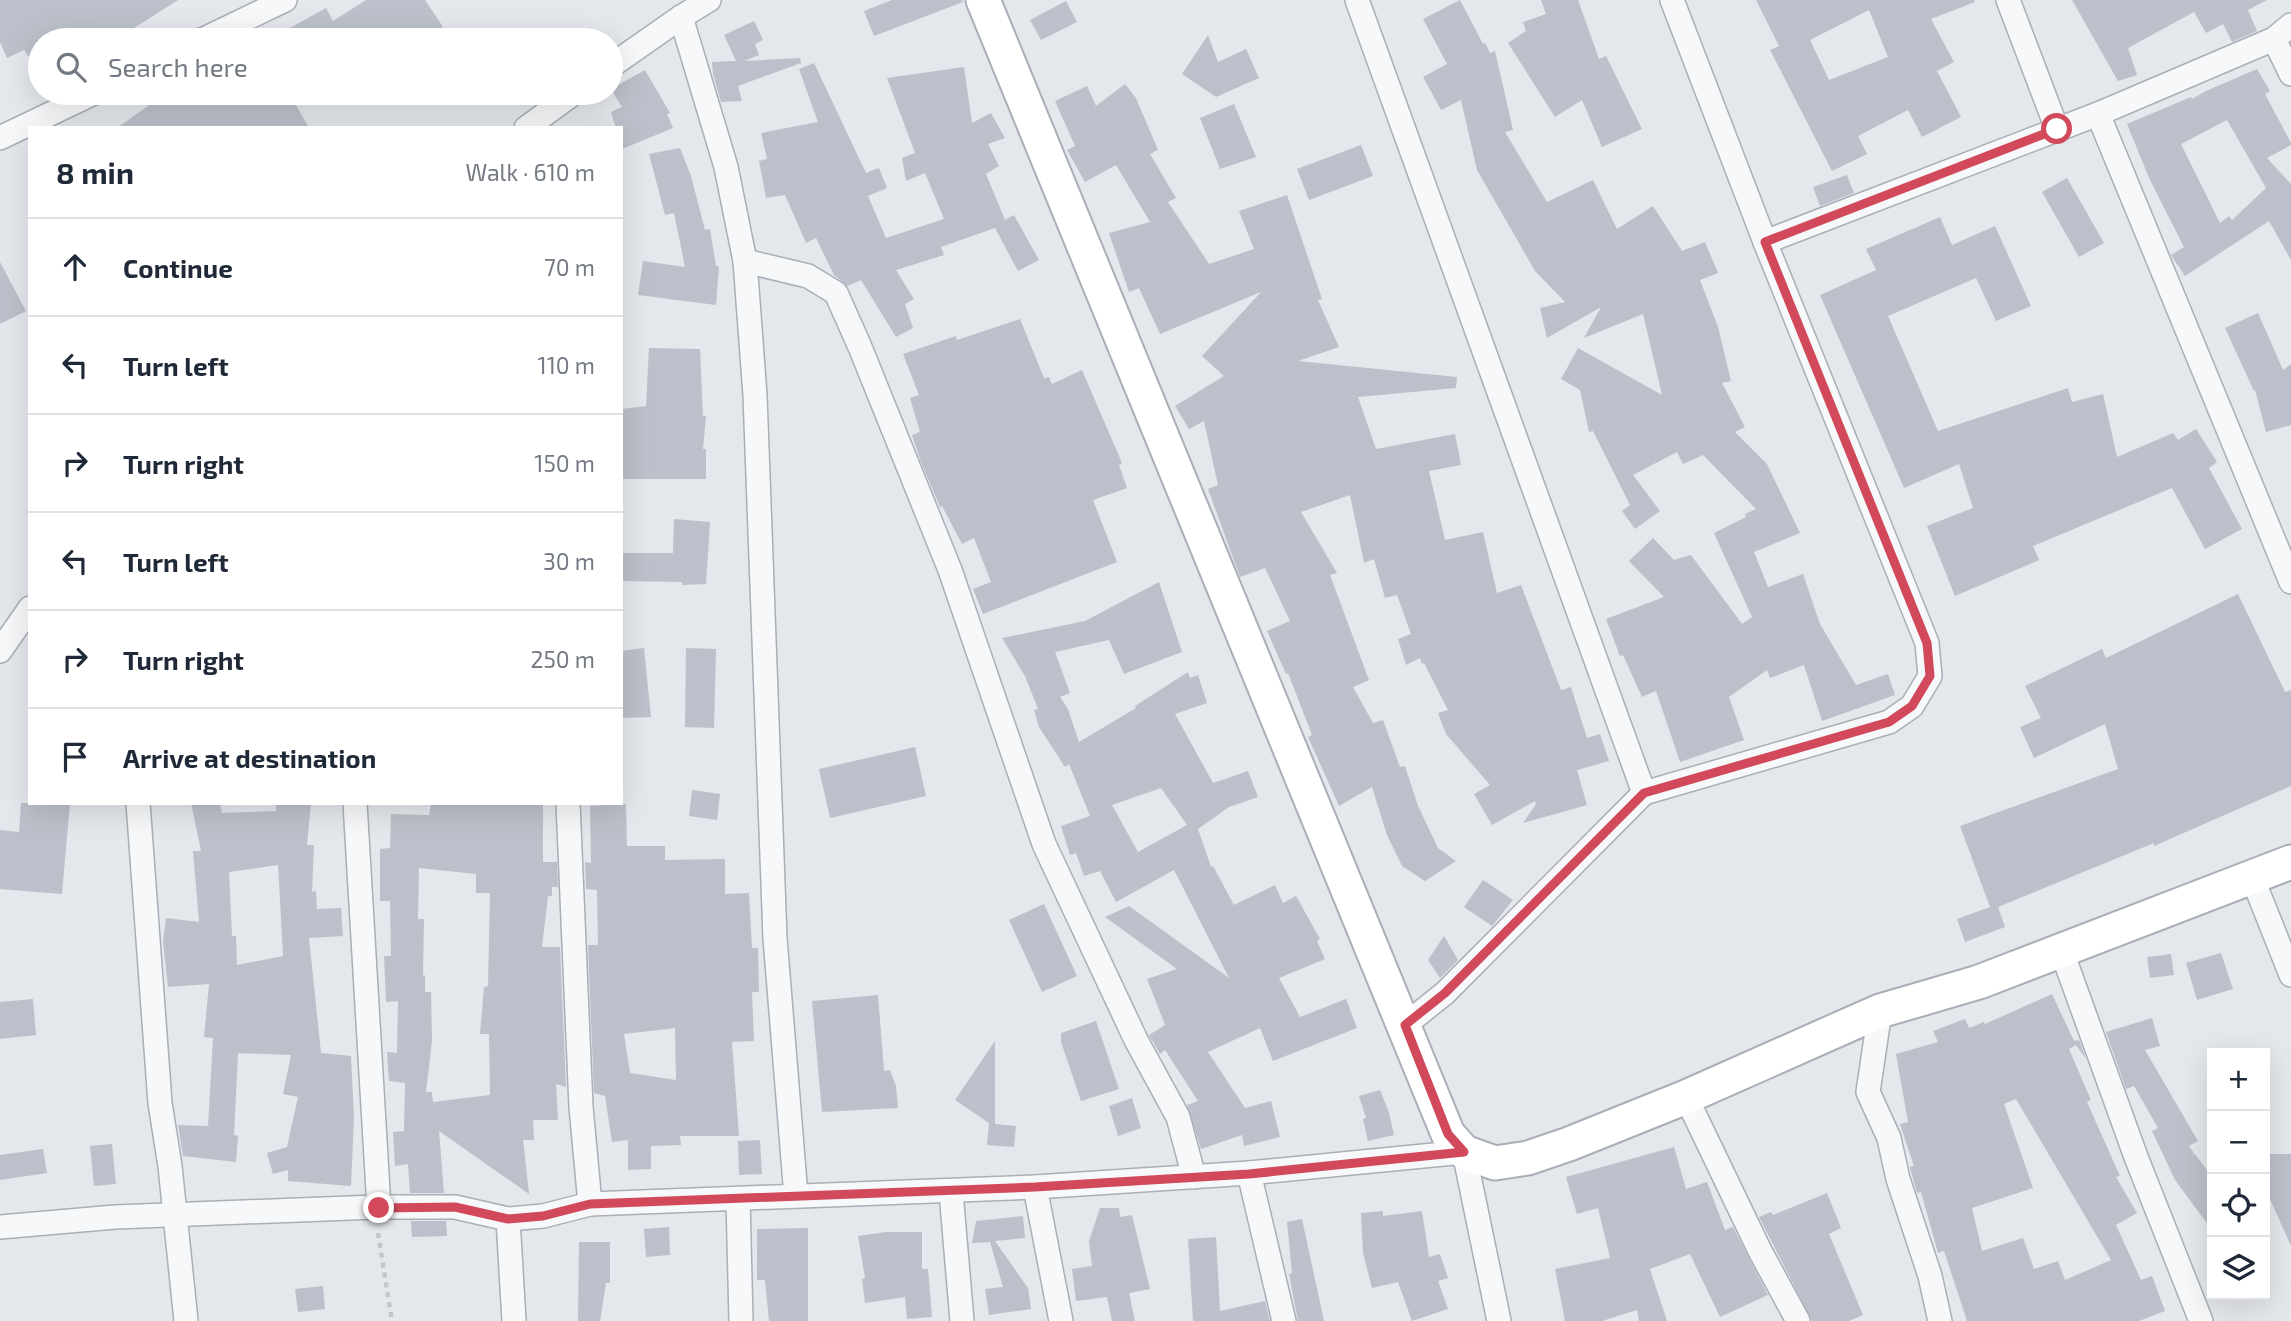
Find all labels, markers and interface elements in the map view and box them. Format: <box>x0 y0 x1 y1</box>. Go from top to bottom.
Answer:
search box <box>28 28 623 105</box>
icon: search <box>52 48 90 86</box>
text: Search here <box>108 51 248 82</box>
route start <box>2041 113 2072 144</box>
text: 8 min <box>56 154 134 190</box>
text: Walk · 610 m <box>465 158 595 186</box>
icon: ahead <box>56 248 94 286</box>
text: Continue <box>123 252 233 283</box>
text: 70 m <box>544 253 595 281</box>
icon: left <box>56 346 94 384</box>
text: Turn left <box>123 350 229 381</box>
text: 110 m <box>538 351 595 379</box>
icon: right <box>56 444 94 482</box>
text: Turn right <box>123 448 244 479</box>
text: 150 m <box>534 449 595 477</box>
icon: left <box>56 542 94 580</box>
text: Turn left <box>123 546 229 577</box>
text: 30 m <box>543 547 595 575</box>
icon: right <box>56 640 94 678</box>
text: Turn right <box>123 644 244 675</box>
text: 250 m <box>531 645 595 673</box>
icon: arrive <box>56 738 94 776</box>
text: Arrive at destination <box>123 742 376 773</box>
map controls <box>2207 1048 2270 1300</box>
button: + <box>2207 1048 2270 1111</box>
button: − <box>2207 1111 2270 1174</box>
button: locate <box>2207 1174 2270 1237</box>
route end <box>363 1192 394 1223</box>
button: layers <box>2207 1237 2270 1300</box>

